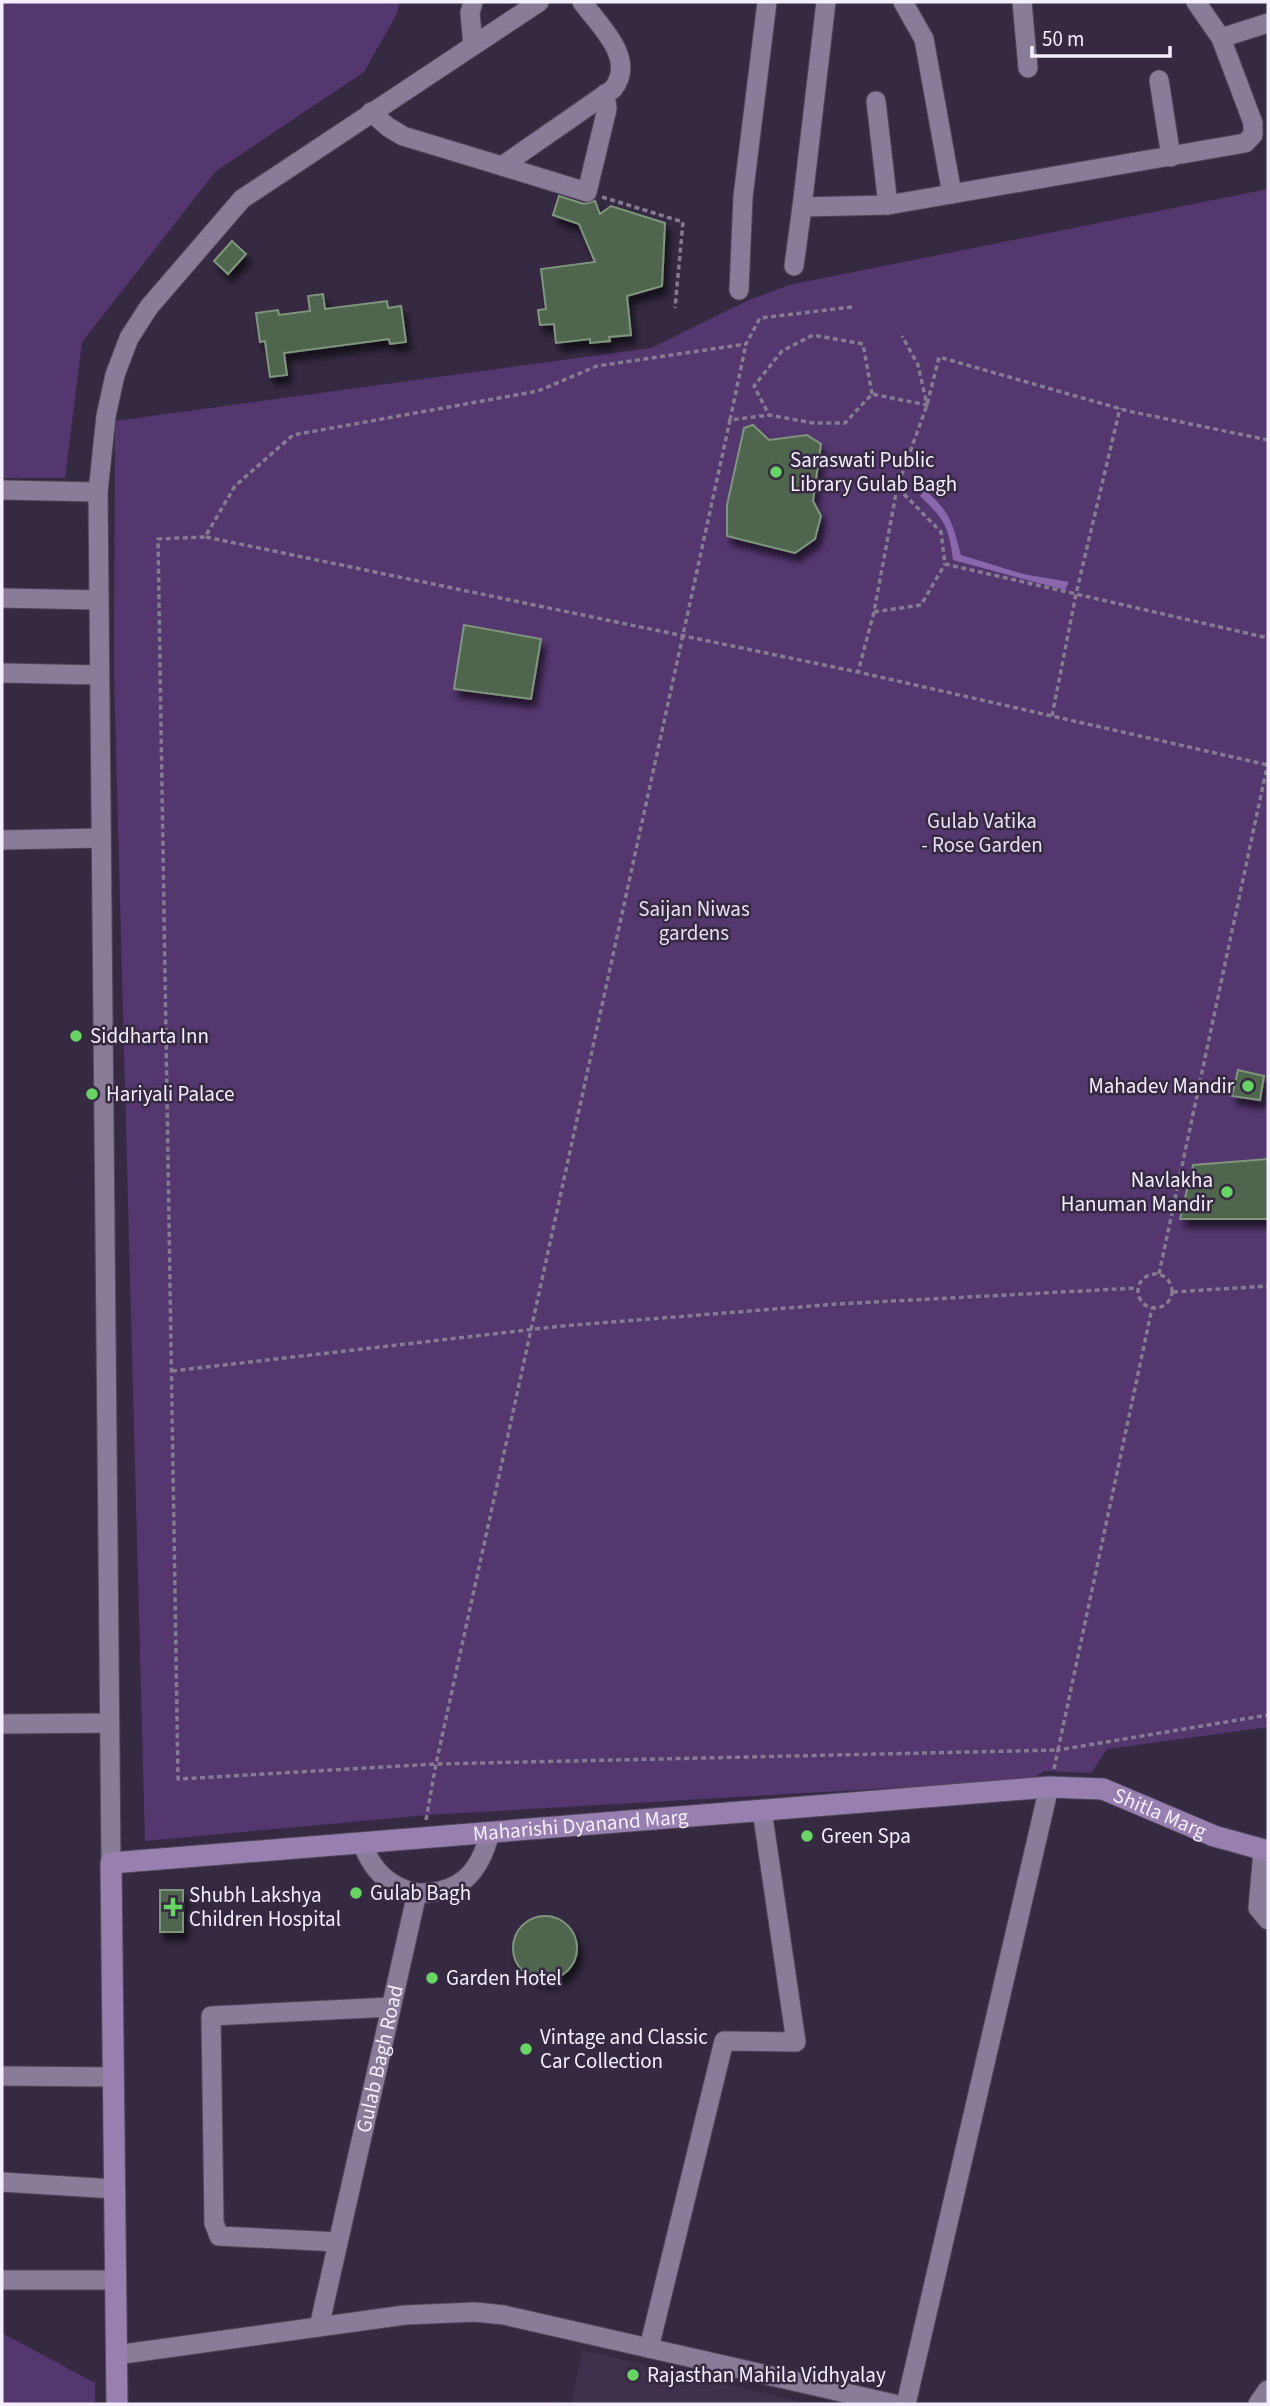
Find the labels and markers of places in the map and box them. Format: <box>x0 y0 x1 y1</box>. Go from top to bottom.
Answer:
place label: Saraswati Public Library Gulab Bagh <box>790 445 957 499</box>
marker: Saraswati Public Library Gulab Bagh <box>768 464 784 480</box>
place label: Siddharta Inn <box>90 1021 209 1051</box>
marker: Siddharta Inn <box>68 1028 84 1044</box>
place label: Mahadev Mandir <box>1089 1071 1235 1101</box>
marker: Mahadev Mandir <box>1240 1078 1256 1094</box>
place label: Hariyali Palace <box>106 1079 234 1109</box>
marker: Hariyali Palace <box>84 1086 100 1102</box>
place label: Navlakha Hanuman Mandir <box>1061 1165 1214 1219</box>
marker: Navlakha Hanuman Mandir <box>1219 1184 1235 1200</box>
place label: Green Spa <box>821 1821 911 1851</box>
marker: Green Spa <box>799 1828 815 1844</box>
place label: Gulab Bagh <box>370 1878 471 1908</box>
place label: Shubh Lakshya Children Hospital <box>189 1880 341 1934</box>
marker: Gulab Bagh <box>348 1885 364 1901</box>
marker: Shubh Lakshya Children Hospital <box>163 1897 183 1917</box>
place label: Garden Hotel <box>446 1963 562 1993</box>
marker: Garden Hotel <box>424 1970 440 1986</box>
place label: Vintage and Classic Car Collection <box>540 2022 708 2076</box>
marker: Vintage and Classic Car Collection <box>518 2041 534 2057</box>
place label: Rajasthan Mahila Vidhyalay <box>647 2360 886 2390</box>
marker: Rajasthan Mahila Vidhyalay <box>625 2367 641 2383</box>

